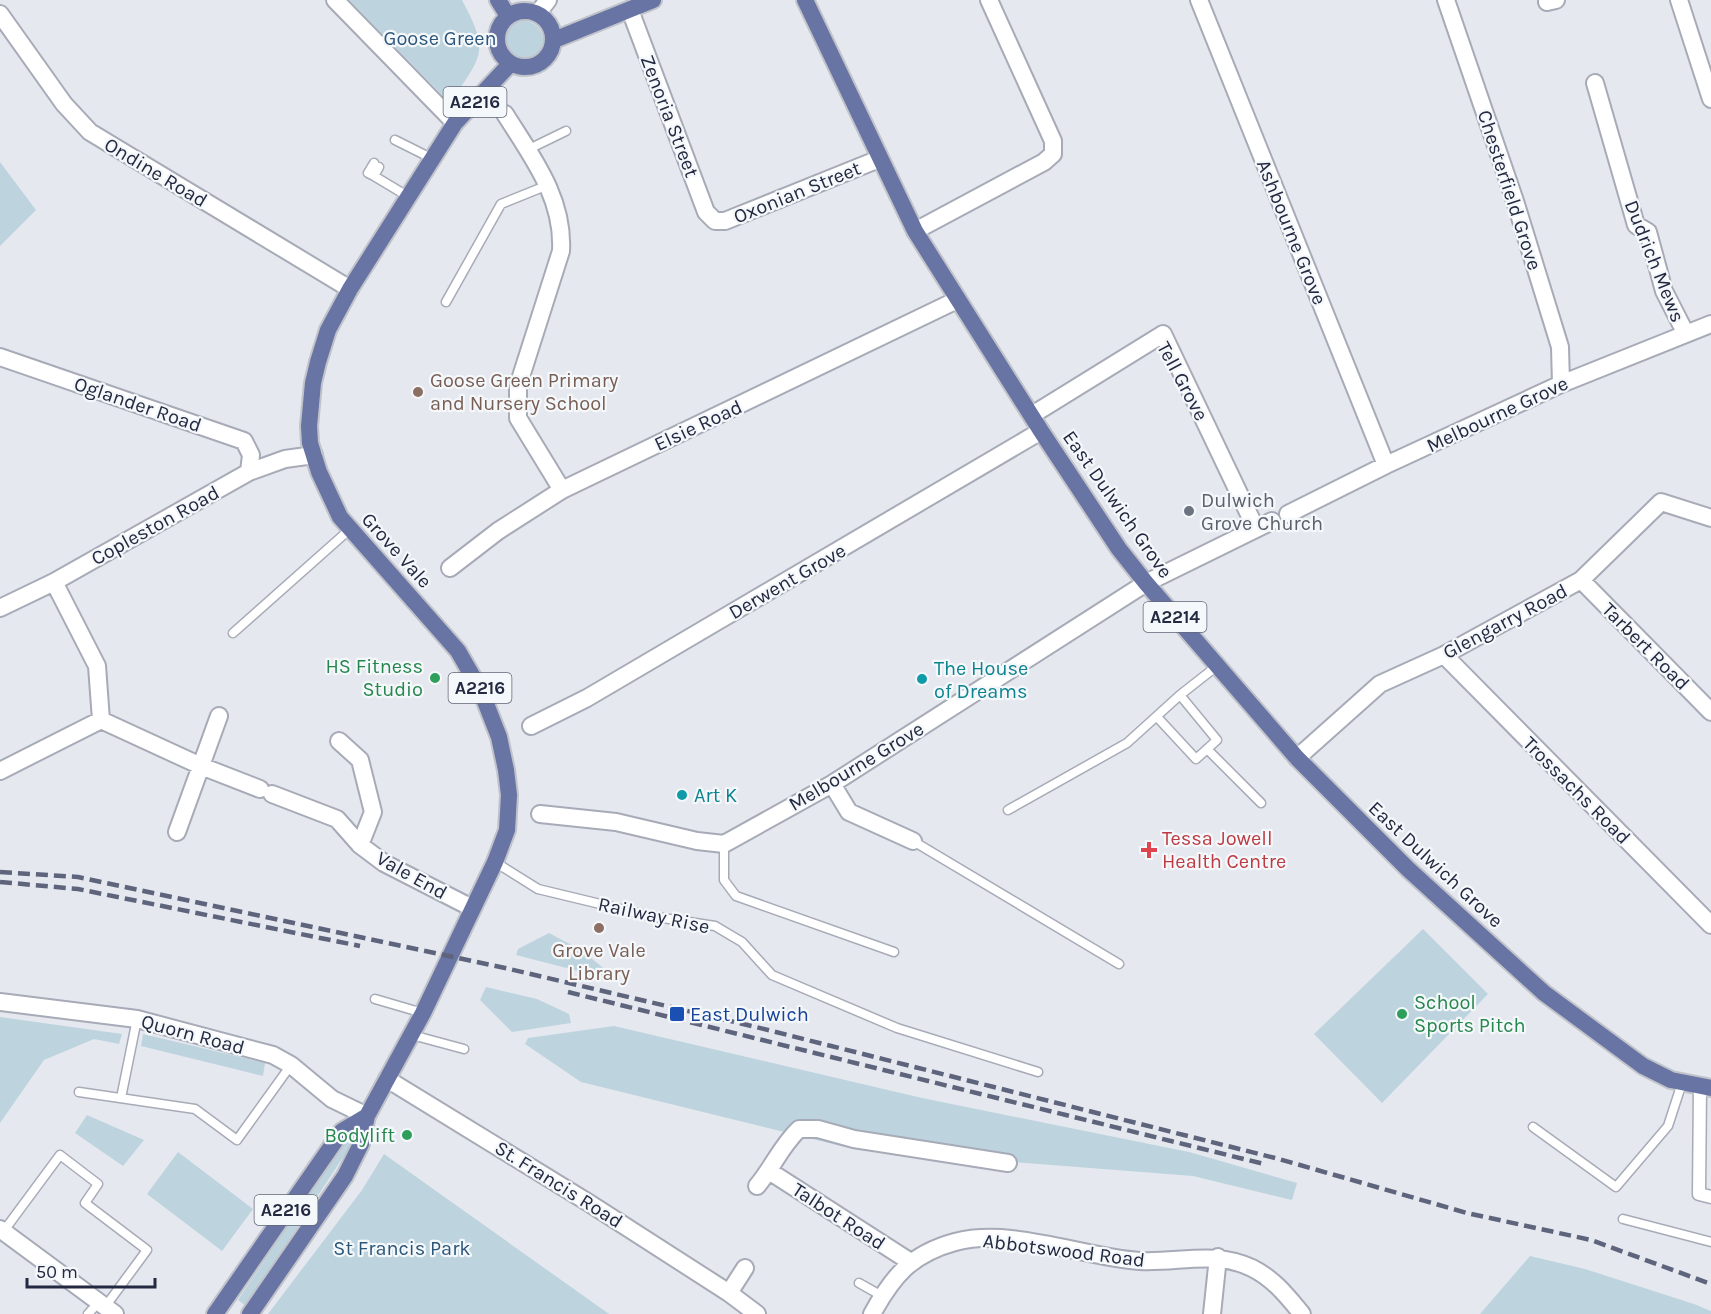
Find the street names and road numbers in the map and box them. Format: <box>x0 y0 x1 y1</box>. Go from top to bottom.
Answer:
street label: Zenoria Street <box>636 52 704 181</box>
road number: A2216 <box>444 87 506 117</box>
street label: Chesterfield Grove <box>1473 107 1546 273</box>
street label: Ondine Road <box>100 133 211 212</box>
street label: Oxonian Street <box>730 156 864 228</box>
street label: Ashbourne Grove <box>1252 156 1331 308</box>
street label: Dudrich Mews <box>1620 197 1689 326</box>
street label: Tell Grove <box>1152 338 1213 425</box>
street label: Oglander Road <box>71 372 204 437</box>
street label: Melbourne Grove <box>1423 372 1572 457</box>
street label: Elsie Road <box>651 395 746 456</box>
street label: East Dulwich Grove <box>1058 426 1177 583</box>
street label: Copleston Road <box>87 481 223 570</box>
street label: Grove Vale <box>357 508 436 593</box>
street label: Derwent Grove <box>725 539 850 624</box>
street label: Glengarry Road <box>1439 579 1571 664</box>
street label: Tarbert Road <box>1597 598 1694 695</box>
road number: A2214 <box>1144 602 1206 632</box>
road number: A2216 <box>448 673 512 703</box>
street label: Melbourne Grove <box>785 717 928 816</box>
street label: Trossachs Road <box>1518 732 1635 849</box>
street label: East Dulwich Grove <box>1364 796 1507 932</box>
street label: Vale End <box>372 847 451 904</box>
street label: Railway Rise <box>596 892 712 939</box>
street label: Quorn Road <box>139 1010 247 1059</box>
street label: St. Francis Road <box>491 1136 627 1233</box>
street label: Talbot Road <box>788 1178 889 1255</box>
road number: A2216 <box>254 1195 318 1225</box>
street label: Abbotswood Road <box>982 1229 1146 1272</box>

